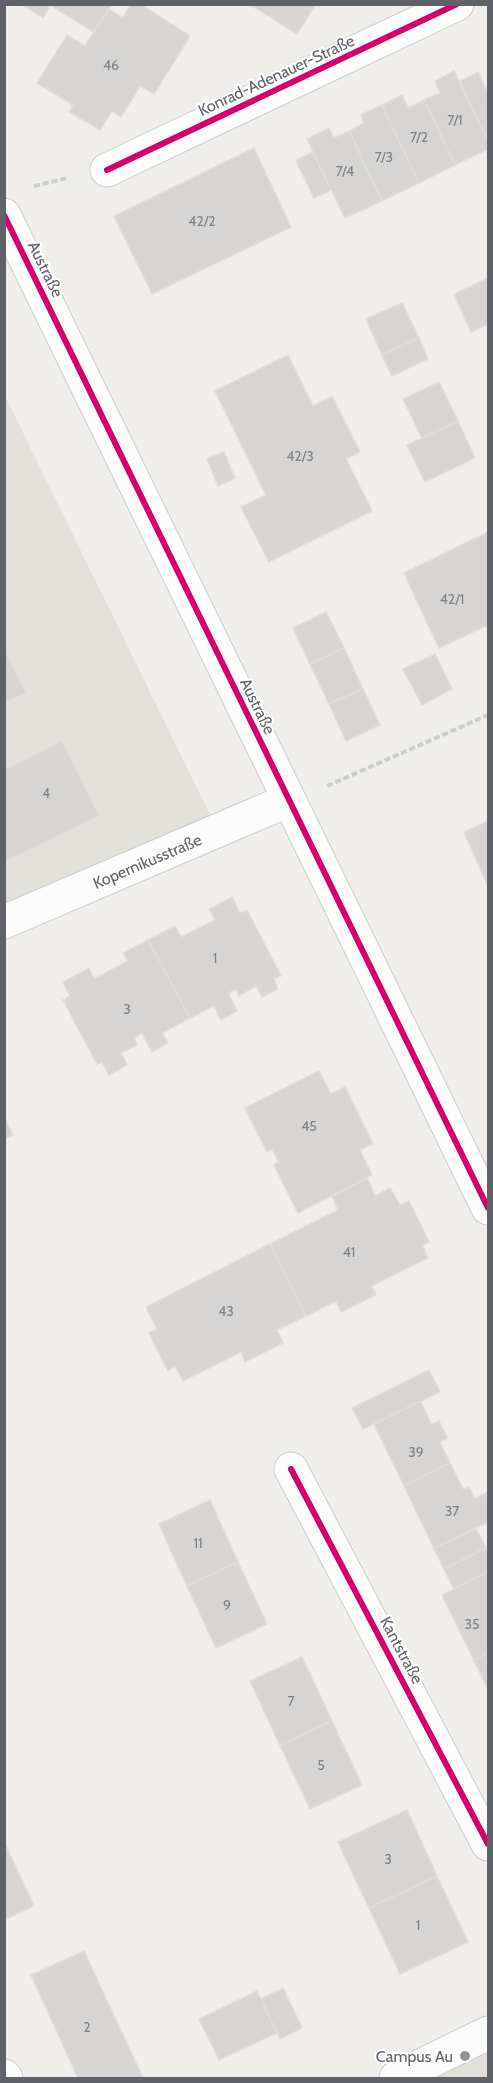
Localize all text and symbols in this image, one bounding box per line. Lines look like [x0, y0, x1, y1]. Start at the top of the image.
street label: Konrad-Adenauer-Straße [195, 31, 357, 120]
house number: 46 [103, 56, 119, 74]
house number: 7/1 [447, 111, 463, 129]
house number: 7/2 [410, 128, 428, 146]
house number: 7/3 [375, 148, 393, 166]
house number: 7/4 [336, 162, 354, 180]
house number: 42/2 [188, 212, 216, 230]
street label: Austraße [24, 238, 67, 300]
house number: 42/3 [286, 447, 314, 465]
house number: 42/1 [440, 590, 464, 608]
street label: Austraße [236, 675, 279, 737]
house number: 4 [42, 784, 50, 802]
street label: Kopernikusstraße [90, 830, 204, 893]
house number: 1 [213, 949, 217, 967]
house number: 3 [123, 1000, 131, 1018]
house number: 45 [301, 1117, 317, 1135]
house number: 41 [343, 1243, 355, 1261]
house number: 43 [218, 1302, 234, 1320]
house number: 39 [408, 1443, 424, 1461]
house number: 37 [445, 1502, 459, 1520]
house number: 11 [193, 1534, 203, 1552]
house number: 9 [223, 1596, 231, 1614]
street label: Kantstraße [376, 1614, 427, 1687]
house number: 35 [464, 1615, 480, 1633]
house number: 7 [287, 1692, 295, 1710]
house number: 5 [317, 1756, 325, 1774]
house number: 3 [384, 1850, 392, 1868]
house number: 1 [416, 1916, 420, 1934]
house number: 2 [83, 2018, 91, 2036]
place label: Campus Au [376, 2047, 453, 2066]
marker: Campus Au [458, 2049, 472, 2063]

